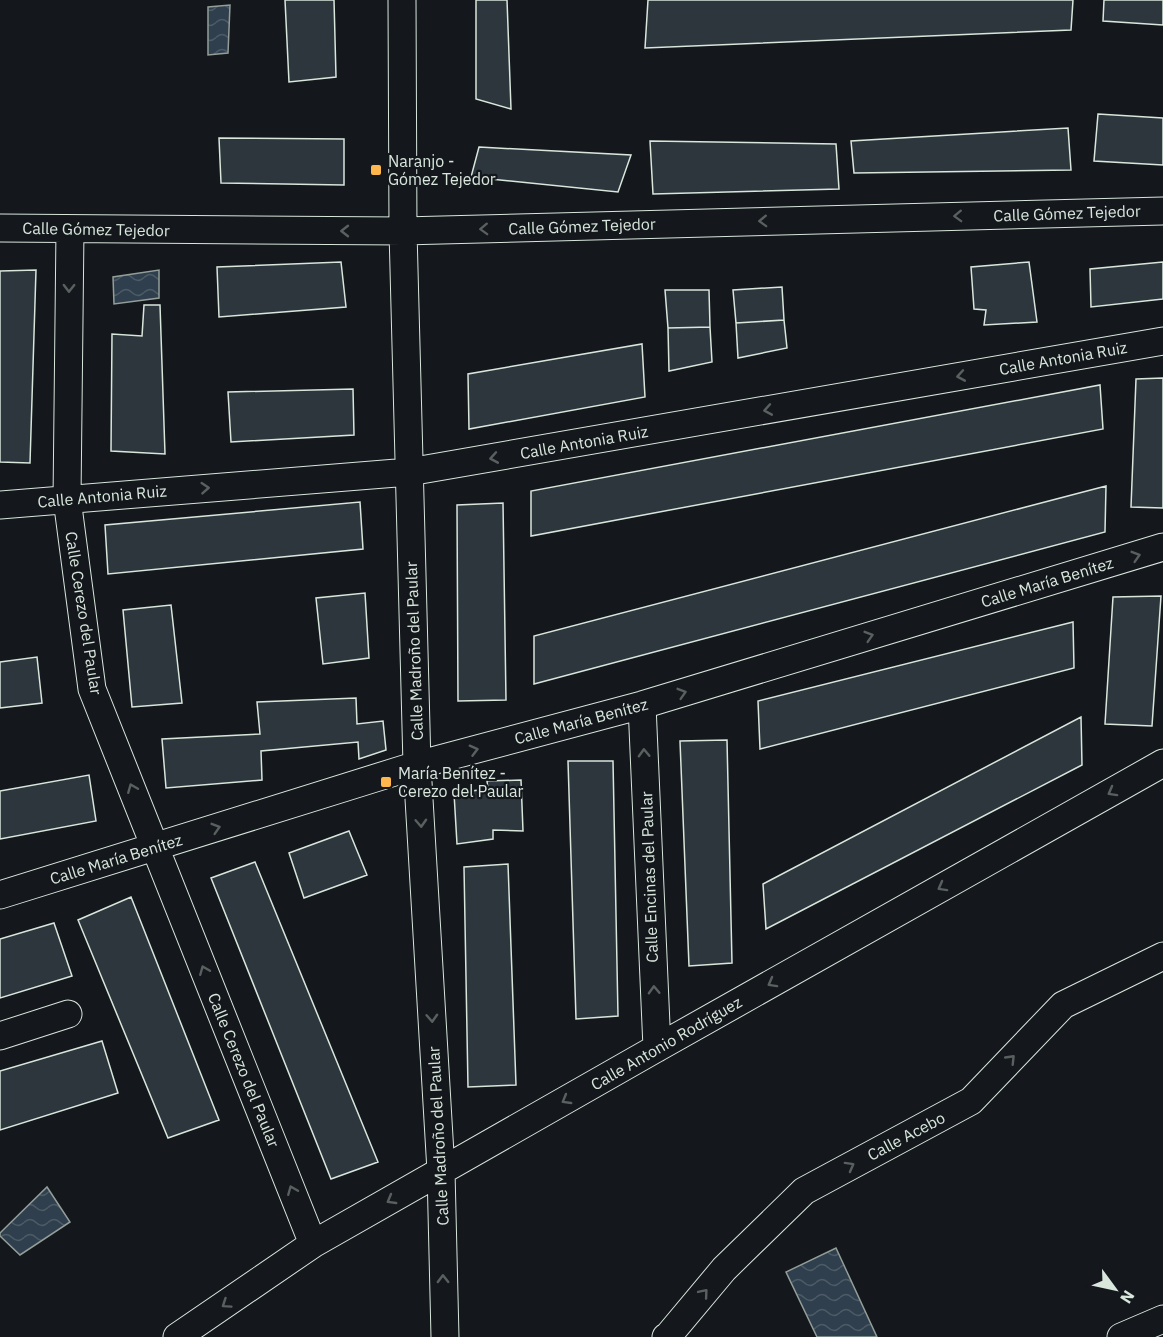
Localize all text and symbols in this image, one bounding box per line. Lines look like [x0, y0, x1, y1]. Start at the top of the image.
place label: Naranjo - Gómez Tejedor [388, 151, 496, 189]
marker: Naranjo - Gómez Tejedor [369, 163, 383, 177]
street label: Calle Gómez Tejedor [993, 200, 1141, 226]
one-way arrow [953, 210, 962, 222]
street label: Calle Gómez Tejedor [508, 213, 656, 239]
one-way arrow [758, 215, 767, 228]
street label: Calle Gómez Tejedor [22, 218, 170, 240]
one-way arrow [479, 222, 488, 235]
one-way arrow [340, 225, 349, 237]
one-way arrow [63, 283, 75, 292]
street label: Calle Antonia Ruiz [997, 337, 1129, 379]
one-way arrow [956, 369, 966, 382]
one-way arrow [764, 403, 773, 415]
street label: Calle Antonia Ruiz [518, 421, 650, 463]
one-way arrow [489, 451, 498, 463]
street label: Calle Antonia Ruiz [37, 480, 167, 512]
one-way arrow [200, 482, 209, 495]
street label: Calle Cerezo del Paular [61, 530, 107, 696]
one-way arrow [1130, 551, 1141, 563]
street label: Calle María Benítez [978, 552, 1116, 612]
street label: Calle Madroño del Paular [401, 561, 427, 741]
one-way arrow [863, 631, 874, 643]
one-way arrow [676, 688, 687, 700]
street label: Calle María Benítez [512, 694, 650, 748]
one-way arrow [468, 745, 479, 757]
one-way arrow [638, 748, 651, 757]
place label: María Benítez - Cerezo del Paular [398, 763, 523, 801]
marker: María Benítez - Cerezo del Paular [379, 775, 393, 789]
one-way arrow [127, 784, 140, 794]
one-way arrow [1108, 784, 1118, 796]
street label: Calle Encinas del Paular [636, 791, 662, 963]
one-way arrow [414, 819, 427, 828]
one-way arrow [210, 823, 221, 835]
street label: Calle María Benítez [47, 829, 185, 889]
one-way arrow [938, 880, 948, 891]
one-way arrow [199, 965, 212, 975]
one-way arrow [768, 976, 778, 987]
one-way arrow [648, 985, 661, 994]
street label: Calle Cerezo del Paular [204, 990, 284, 1150]
street label: Calle Antonio Rodríguez [587, 992, 745, 1094]
one-way arrow [426, 1014, 439, 1023]
street label: Calle Madroño del Paular [423, 1046, 453, 1226]
one-way arrow [1003, 1056, 1014, 1067]
one-way arrow [562, 1093, 572, 1104]
street label: Calle Acebo [864, 1107, 948, 1165]
one-way arrow [844, 1162, 854, 1173]
one-way arrow [286, 1185, 299, 1196]
one-way arrow [386, 1193, 397, 1204]
north arrow [1085, 1259, 1145, 1319]
one-way arrow [437, 1274, 450, 1283]
text: N [1116, 1287, 1139, 1307]
one-way arrow [697, 1289, 708, 1300]
one-way arrow [221, 1297, 232, 1308]

